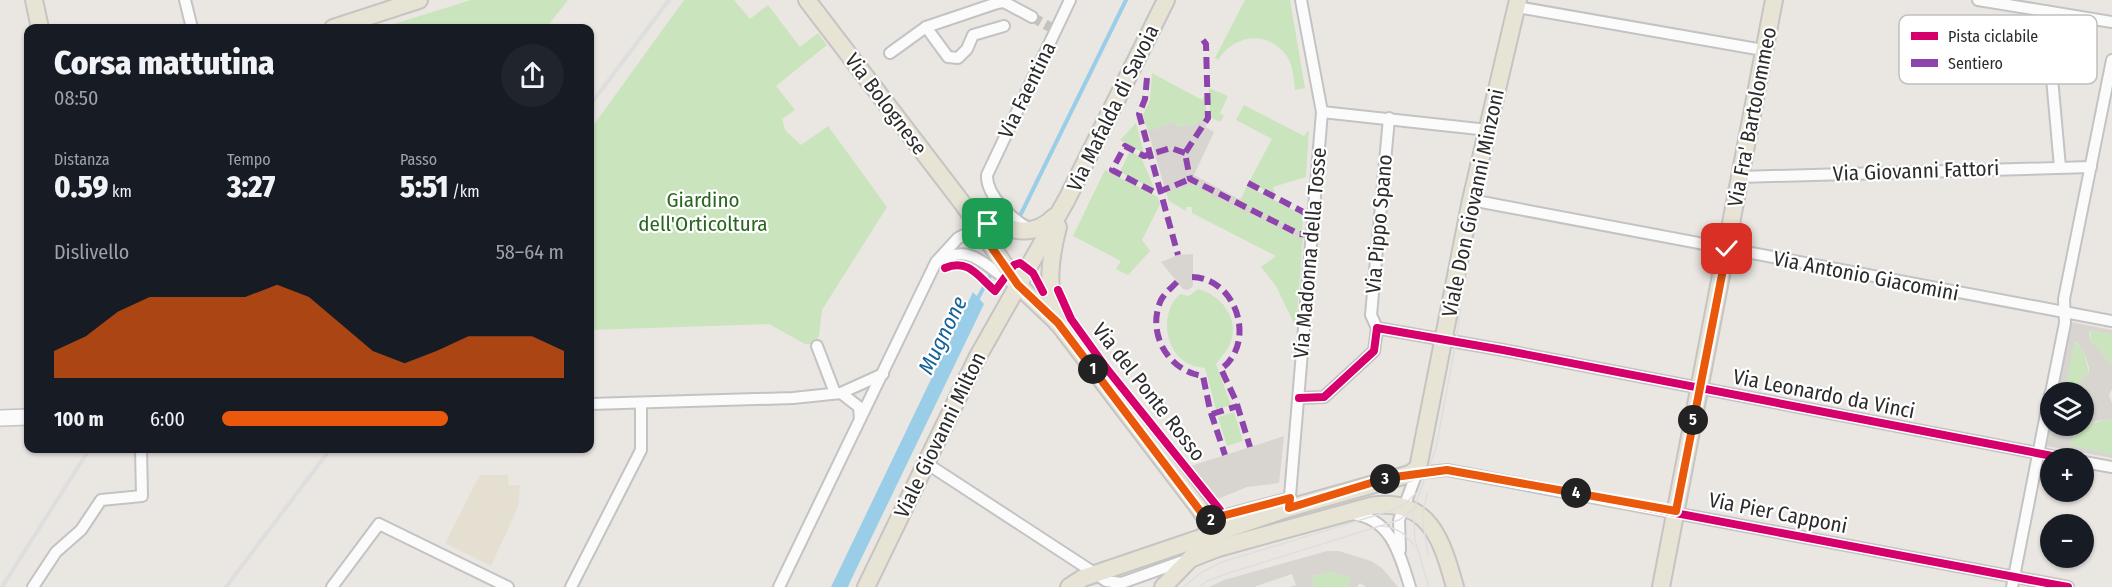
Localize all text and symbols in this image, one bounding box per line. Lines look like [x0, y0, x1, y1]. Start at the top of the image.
legend [1899, 15, 2097, 84]
street label: Via Mafalda di Savoia [1061, 20, 1165, 196]
street label: Via Fra' Bartolommeo [1722, 25, 1782, 209]
text: Pista ciclabile [1948, 27, 2038, 46]
street label: Via Faentina [992, 37, 1062, 143]
text: Corsa mattutina [54, 43, 274, 83]
button: share [501, 44, 564, 107]
street label: Via Bolognese [839, 48, 933, 160]
text: Sentiero [1948, 54, 2003, 73]
text: 08:50 [54, 86, 98, 110]
street label: Viale Don Giovanni Minzoni [1436, 86, 1510, 320]
street label: Via Madonna della Tosse [1288, 146, 1332, 360]
text: Distanza [54, 150, 110, 169]
text: Tempo [227, 150, 271, 169]
text: Passo [400, 150, 437, 169]
street label: Via Pippo Spano [1360, 153, 1398, 295]
street label: Via Giovanni Fattori [1832, 155, 2000, 187]
text: 0.59 [54, 169, 108, 205]
text: 3:27 [227, 169, 275, 205]
text: 5:51 [400, 169, 449, 205]
text: km [108, 182, 132, 201]
text: /km [449, 182, 480, 201]
park label: Giardino dell'Orticoltura [638, 187, 768, 237]
pin [962, 198, 1013, 249]
icon: arrive [971, 207, 1004, 240]
pin [1701, 223, 1752, 274]
icon: check [1710, 232, 1743, 265]
text: Dislivello [54, 240, 129, 264]
text: 58–64 m [496, 240, 564, 264]
street label: Via Antonio Giacomini [1771, 245, 1961, 307]
water label: Mugnone [912, 292, 973, 379]
street label: Via del Ponte Rosso [1087, 318, 1211, 466]
street label: Viale Giovanni Milton [889, 348, 991, 522]
pin: 1 [1078, 354, 1108, 384]
text: 1 [1090, 359, 1096, 378]
street label: Via Leonardo da Vinci [1731, 364, 1917, 424]
map controls [2040, 382, 2094, 568]
button: layers [2040, 382, 2094, 436]
pin: 5 [1678, 405, 1708, 435]
text: 100 m [54, 407, 104, 431]
text: 6:00 [150, 407, 185, 431]
text: 5 [1689, 410, 1697, 429]
button: + [2040, 448, 2094, 502]
pin: 3 [1370, 464, 1400, 494]
text: 3 [1381, 469, 1389, 488]
pin: 4 [1561, 478, 1591, 508]
text: 4 [1572, 483, 1580, 502]
street label: Via Pier Capponi [1706, 487, 1850, 539]
pin: 2 [1196, 505, 1226, 535]
text: 2 [1207, 510, 1215, 529]
button: − [2040, 514, 2094, 568]

